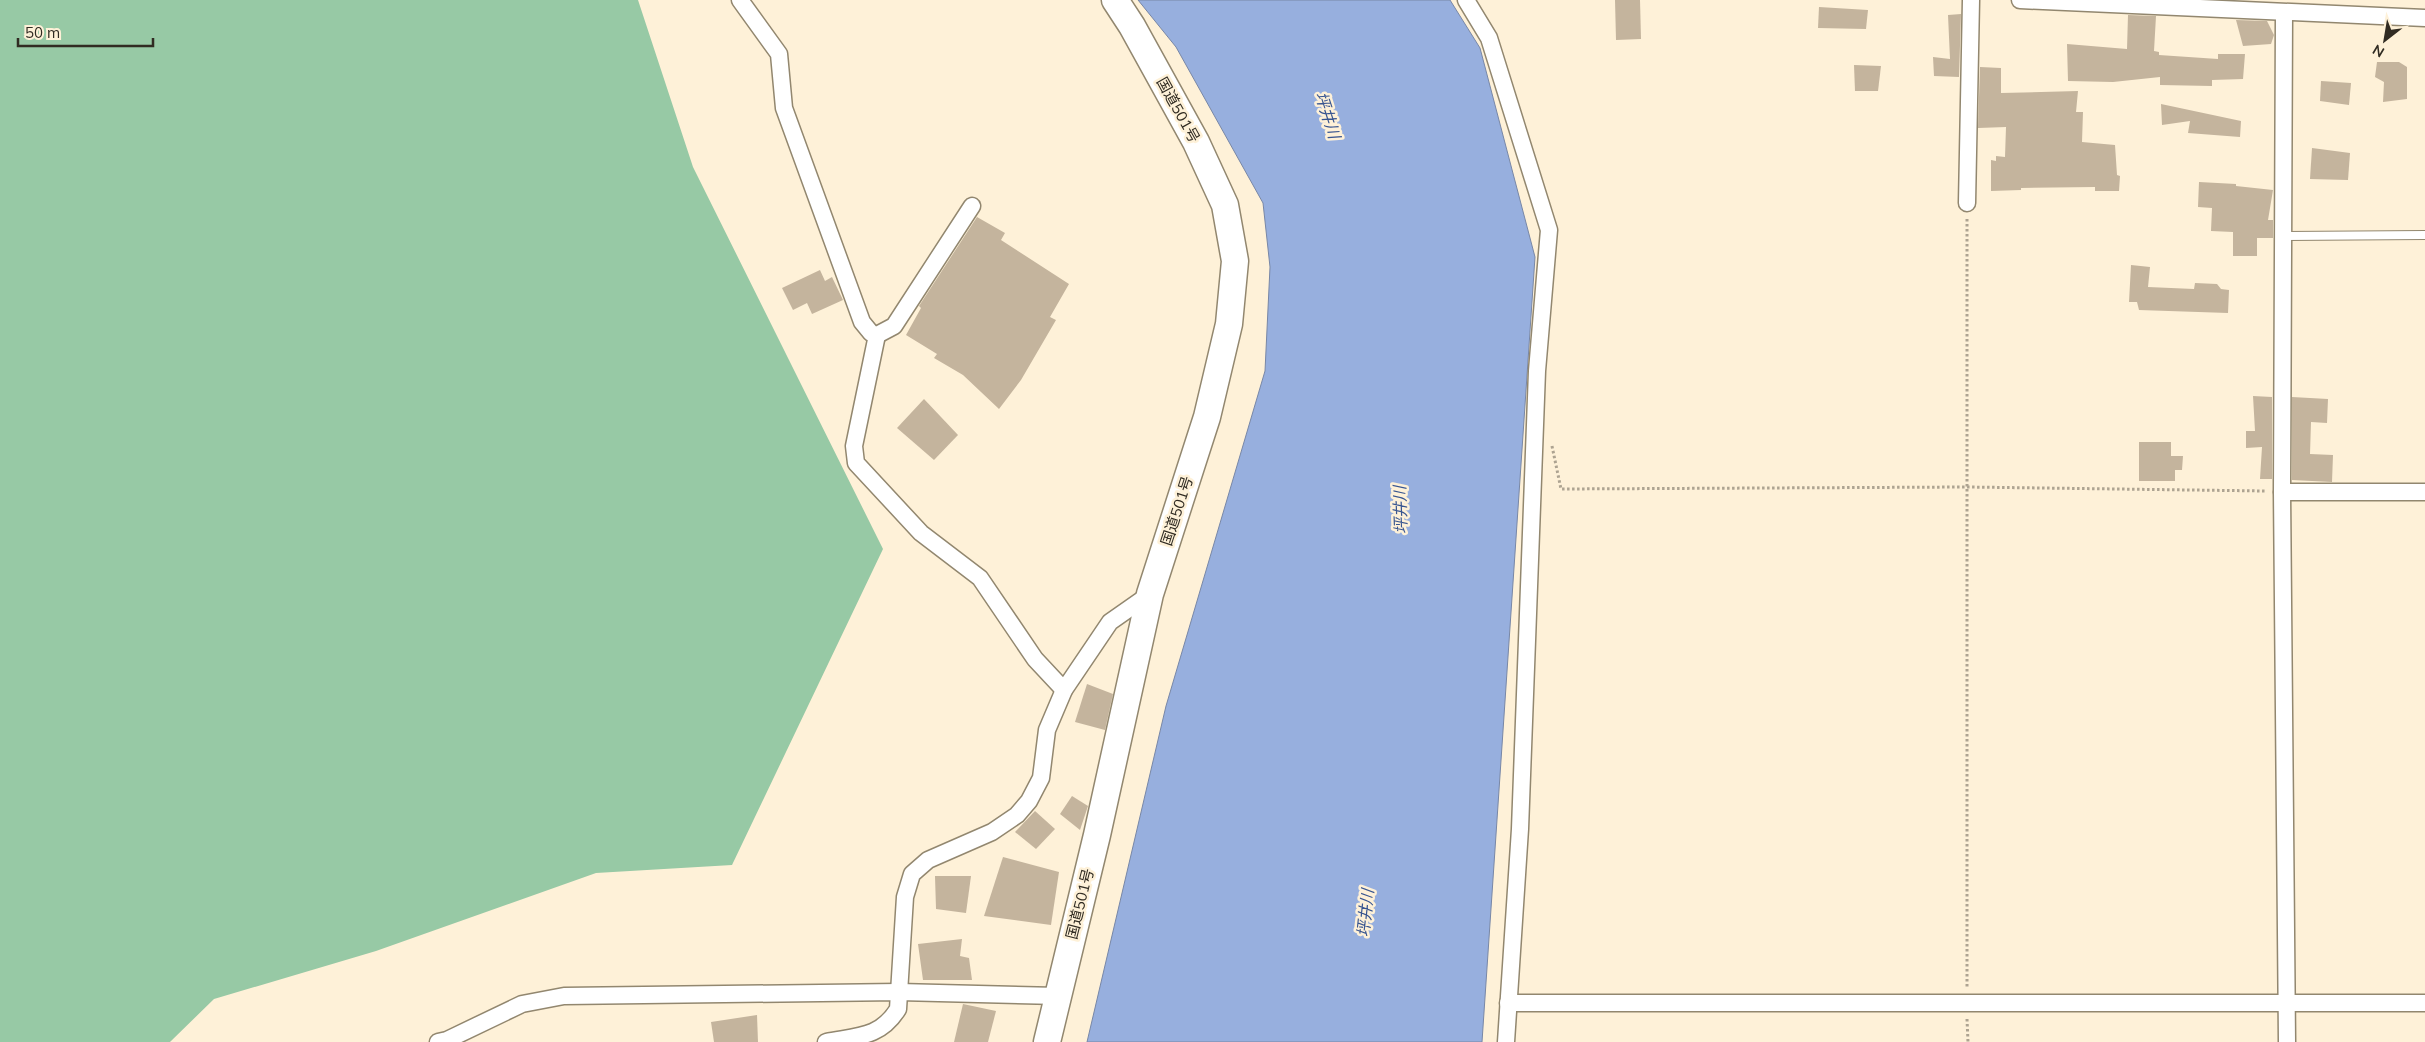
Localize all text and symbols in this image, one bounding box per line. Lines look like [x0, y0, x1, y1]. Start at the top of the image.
scale bar [18, 15, 152, 47]
north arrow [2360, 15, 2410, 65]
text: 50 m [25, 23, 60, 42]
text: N [2369, 41, 2387, 62]
street label: 国道501号 [1153, 74, 1204, 146]
water label: 坪井川 [1311, 89, 1346, 143]
street label: 国道501号 [1156, 474, 1197, 548]
water label: 坪井川 [1389, 484, 1411, 534]
street label: 国道501号 [1062, 867, 1097, 941]
water label: 坪井川 [1353, 886, 1378, 938]

